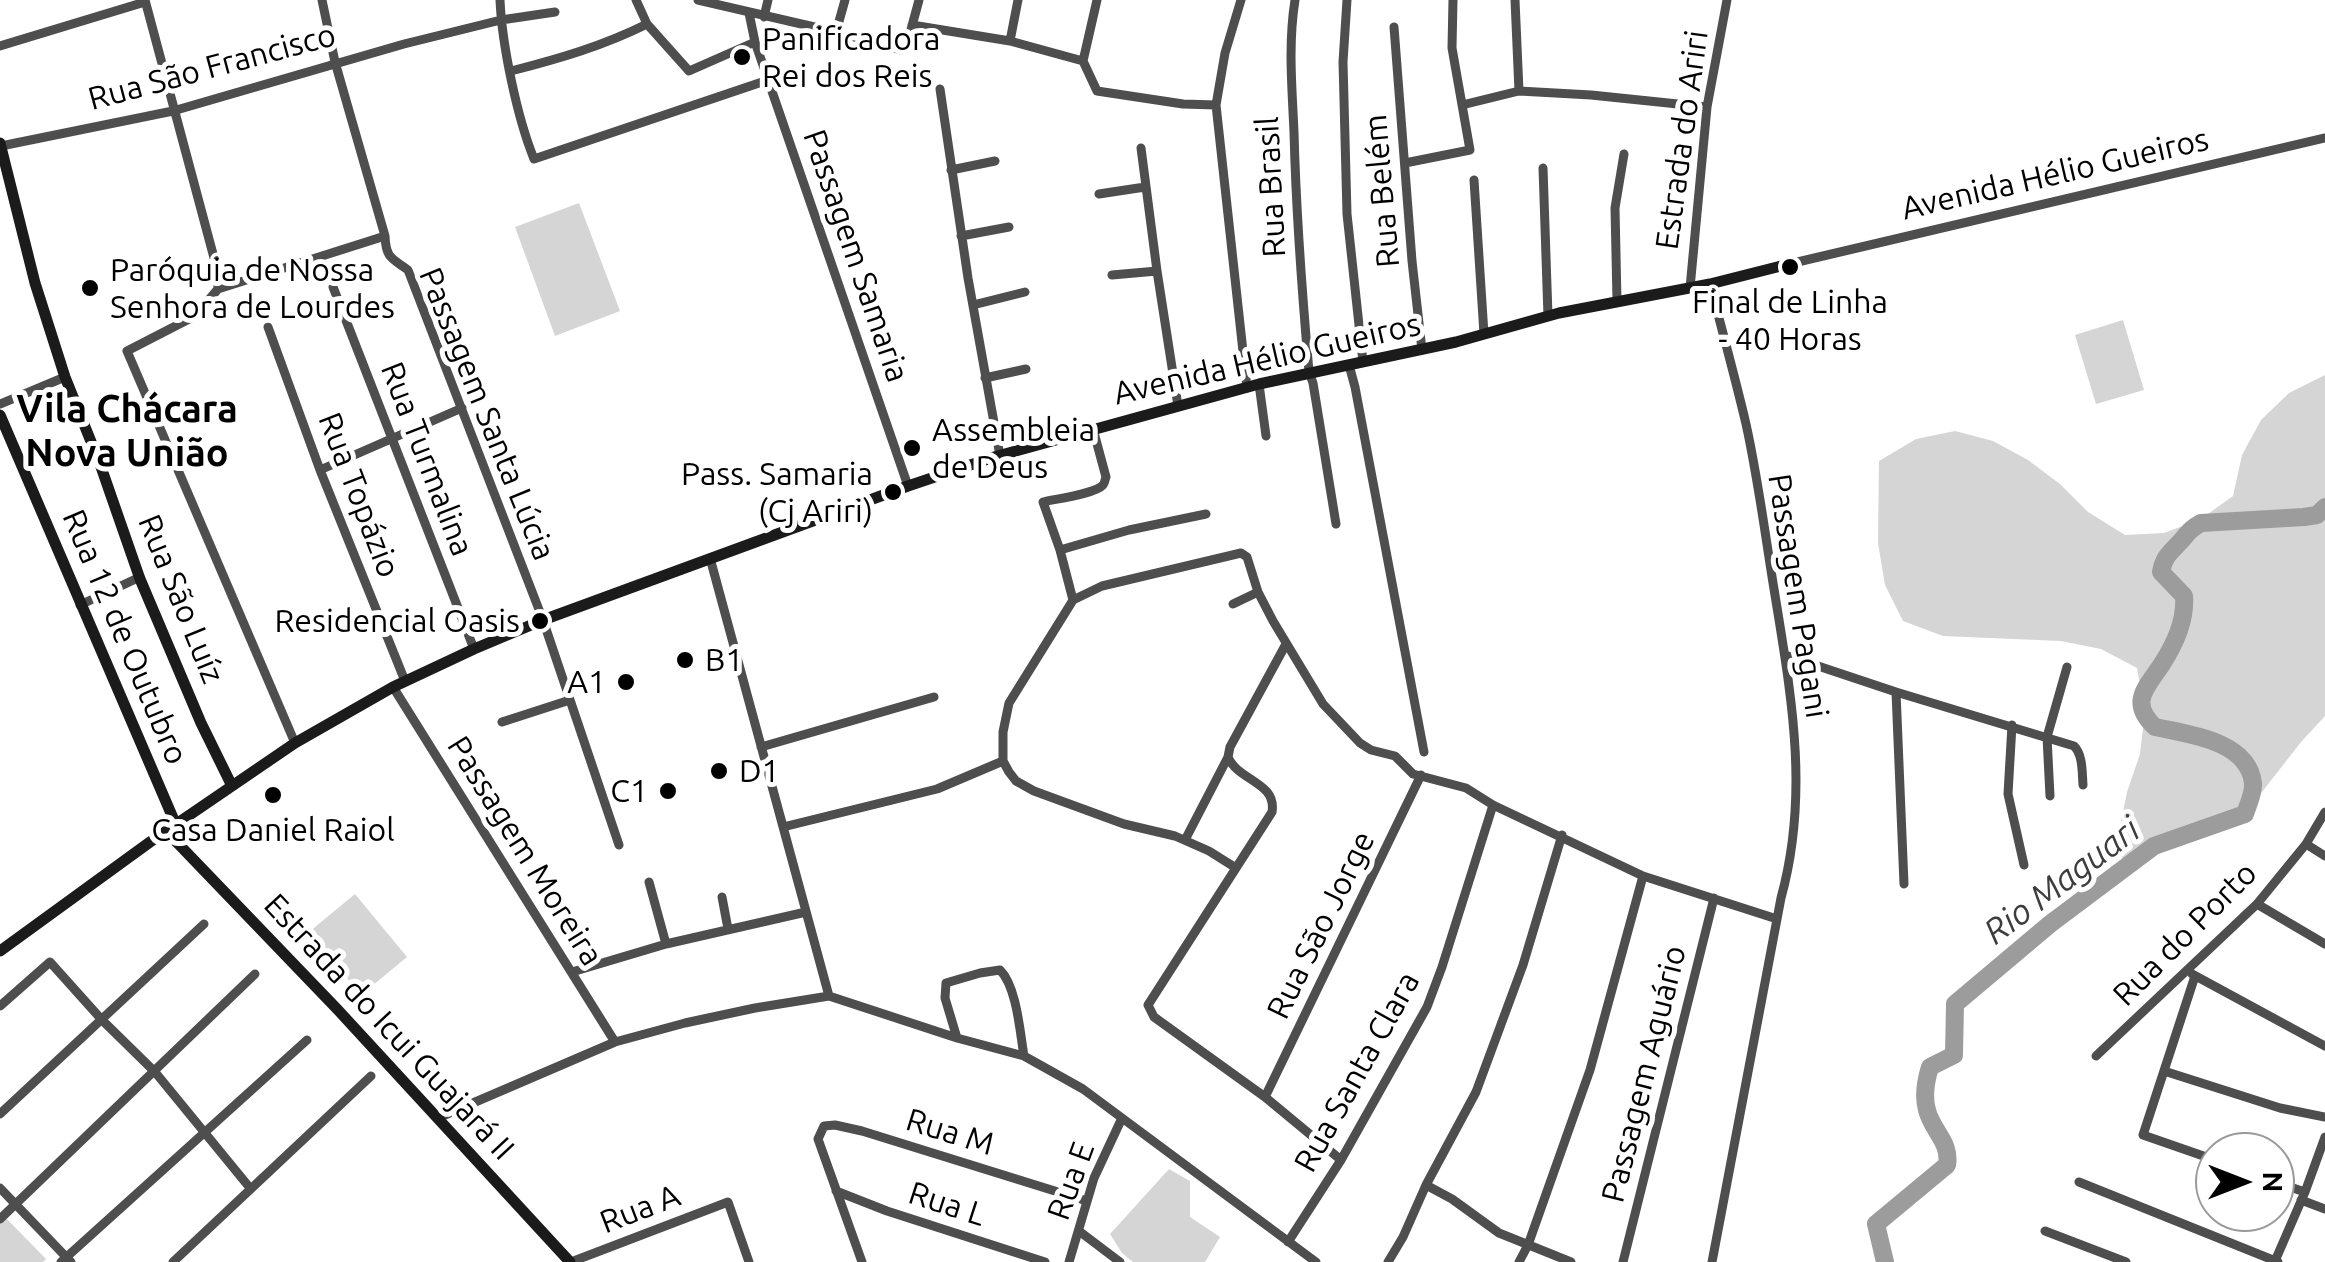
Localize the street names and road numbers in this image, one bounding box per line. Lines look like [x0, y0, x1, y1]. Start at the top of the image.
street label: Rua São Francisco [84, 16, 340, 118]
street label: Estrada do Ariri [1648, 28, 1716, 252]
street label: Rua Belém [1356, 113, 1408, 269]
street label: Rua Brasil [1248, 116, 1294, 258]
street label: Avenida Hélio Gueiros [1898, 120, 2212, 228]
street label: Passagem Samaria [795, 125, 917, 387]
street label: Passagem Santa Lúcia [411, 262, 563, 566]
street label: Avenida Hélio Gueiros [1110, 305, 1424, 413]
street label: Rua Turmalina [372, 357, 482, 561]
street label: Rua Topázio [310, 407, 408, 583]
street label: Passagem Pagani [1760, 471, 1836, 721]
street label: Rua 12 de Outubro [54, 504, 196, 770]
street label: Rua São Luíz [130, 509, 232, 689]
street label: Passagem Moreira [439, 729, 611, 973]
street label: Rua São Jorge [1259, 825, 1383, 1025]
street label: Rua do Porto [2105, 854, 2265, 1014]
street label: Estrada do Icui Guajará II [256, 886, 522, 1168]
street label: Passagem Aguário [1594, 942, 1694, 1206]
street label: Rua Santa Clara [1286, 965, 1428, 1179]
street label: Rua M [901, 1101, 999, 1163]
street label: Rua E [1039, 1137, 1103, 1225]
street label: Rua L [904, 1174, 990, 1234]
street label: Rua A [594, 1176, 686, 1242]

